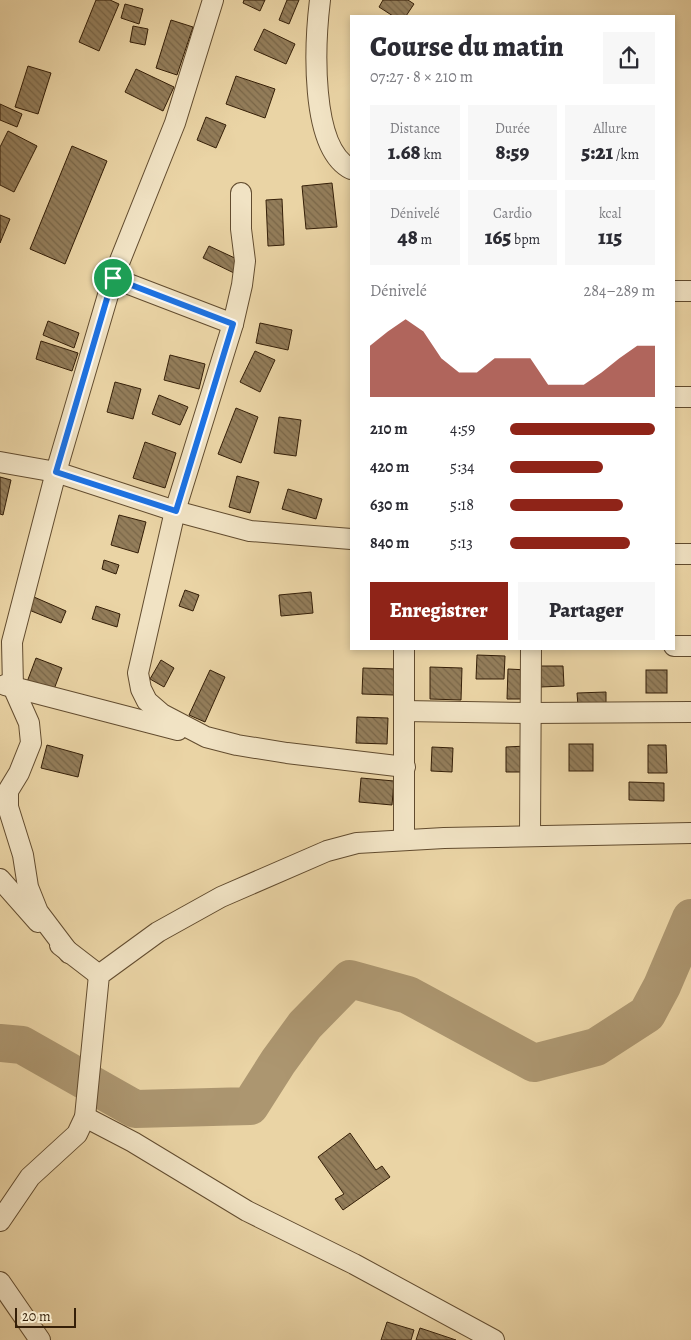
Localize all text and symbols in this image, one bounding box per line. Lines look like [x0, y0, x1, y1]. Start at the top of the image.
text: Course du matin [370, 28, 564, 66]
button: share [603, 32, 655, 84]
text: 07:27 · 8 × 210 m [370, 66, 473, 88]
text: Distance [390, 119, 440, 138]
text: Durée [495, 119, 530, 138]
text: Allure [593, 119, 627, 138]
text: 1.68 [388, 138, 421, 166]
text: 8:59 [496, 138, 529, 166]
text: 5:21 [581, 138, 613, 166]
text: km [421, 145, 442, 164]
text: /km [613, 145, 639, 164]
text: Dénivelé [390, 204, 440, 223]
text: Cardio [493, 204, 532, 223]
text: kcal [599, 204, 621, 223]
text: 48 [398, 223, 418, 251]
text: 165 [485, 223, 511, 251]
text: 115 [598, 223, 622, 251]
text: m [418, 230, 432, 249]
text: bpm [511, 230, 540, 249]
pin [92, 257, 134, 299]
icon: arrive [99, 264, 127, 292]
text: Dénivelé [370, 280, 427, 302]
text: 284–289 m [584, 280, 655, 302]
text: 210 m [370, 418, 408, 440]
text: 4:59 [450, 418, 475, 440]
text: 420 m [370, 456, 410, 478]
text: 5:34 [450, 456, 475, 478]
text: 630 m [370, 494, 409, 516]
text: 5:18 [450, 494, 474, 516]
text: 840 m [370, 532, 409, 554]
text: 5:13 [450, 532, 473, 554]
button: Enregistrer [370, 582, 508, 640]
button: Partager [518, 582, 655, 640]
scale bar [15, 1305, 76, 1328]
text: 20 m [22, 1307, 51, 1326]

